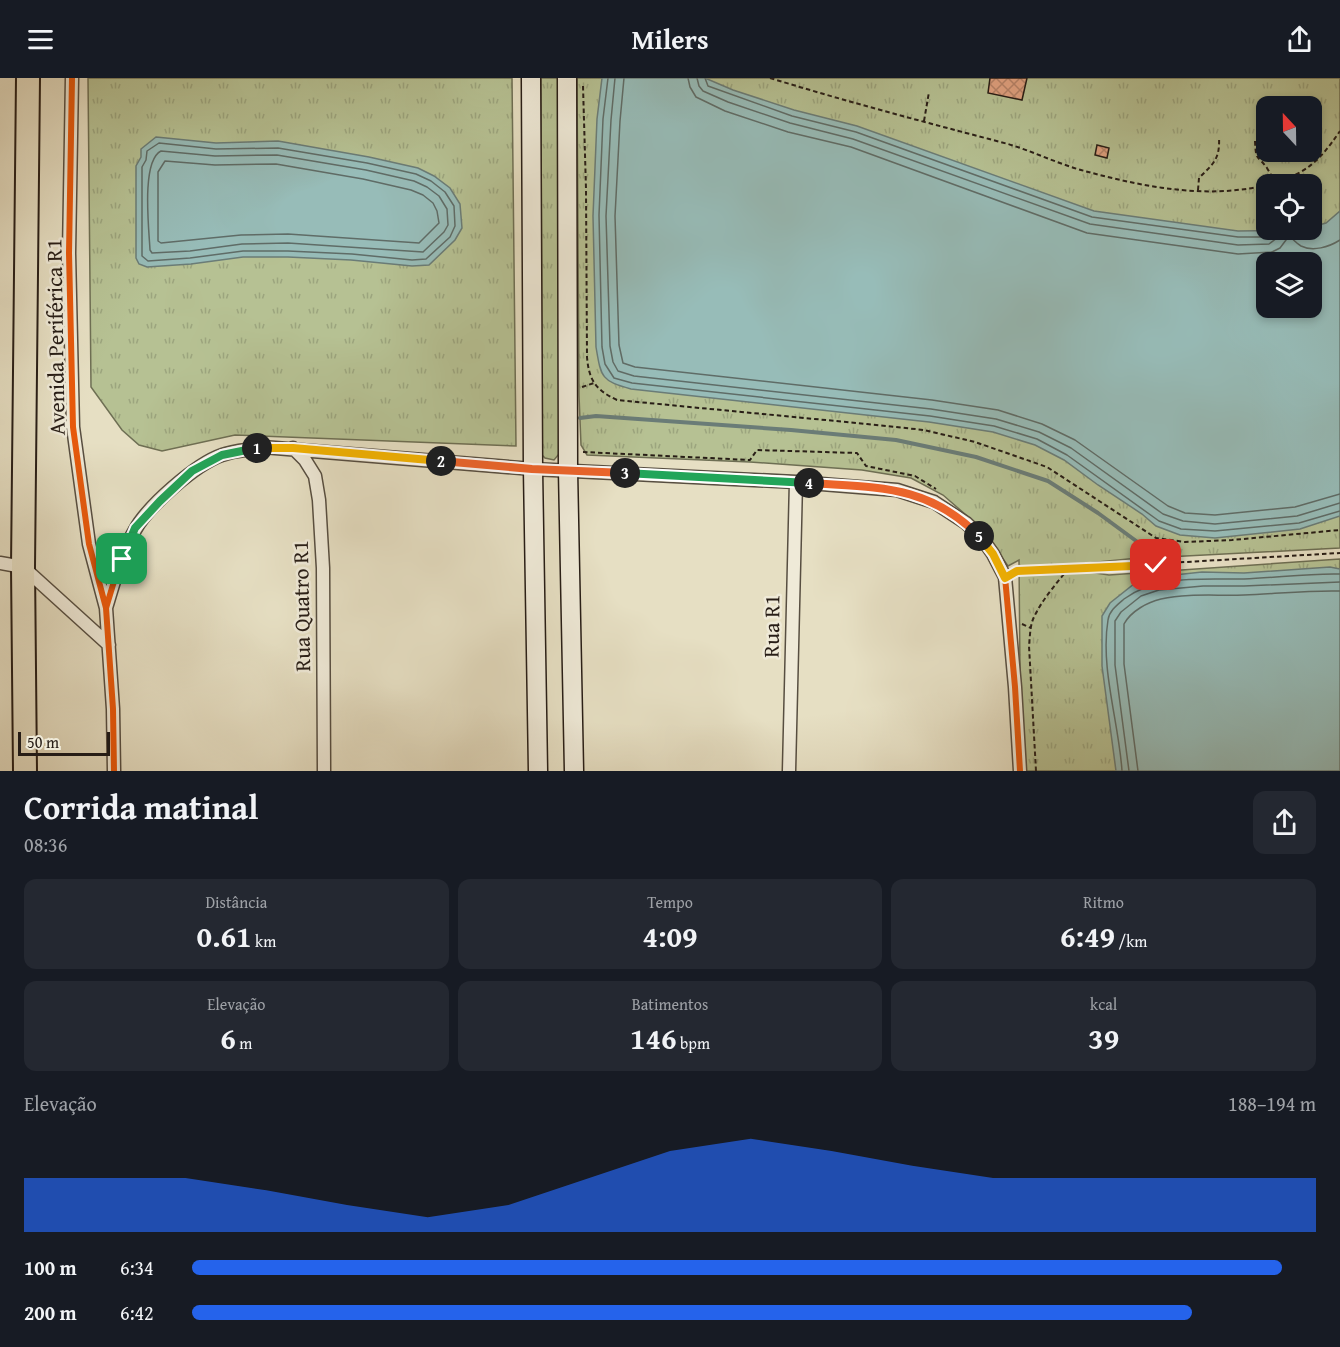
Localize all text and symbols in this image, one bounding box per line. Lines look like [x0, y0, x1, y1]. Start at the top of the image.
text: Milers [631, 19, 709, 59]
icon: menu [24, 23, 57, 56]
icon: share [1283, 23, 1316, 56]
north arrow [1256, 96, 1322, 162]
map controls [1256, 96, 1322, 318]
button: locate [1256, 174, 1322, 240]
street label: Avenida Periférica R1 [37, 238, 73, 436]
button: layers [1256, 252, 1322, 318]
pin: 1 [242, 433, 272, 463]
text: 1 [253, 436, 261, 460]
pin: 2 [426, 446, 456, 476]
text: 2 [437, 449, 445, 473]
pin: 3 [610, 458, 640, 488]
text: 3 [621, 461, 629, 485]
pin: 4 [794, 468, 824, 498]
text: 4 [805, 471, 813, 495]
pin: 5 [964, 521, 994, 551]
text: 5 [975, 524, 983, 548]
pin [96, 533, 147, 584]
pin [1130, 539, 1181, 590]
street label: Rua Quatro R1 [284, 540, 318, 672]
icon: arrive [105, 542, 138, 575]
icon: check [1139, 548, 1172, 581]
street label: Rua R1 [754, 594, 788, 658]
scale bar [18, 729, 110, 756]
text: 50 m [27, 730, 59, 754]
text: Corrida matinal [24, 783, 258, 831]
button: share [1253, 791, 1316, 854]
text: 08:36 [24, 830, 67, 859]
text: Distância [205, 890, 267, 914]
text: Tempo [647, 890, 693, 914]
text: Ritmo [1083, 890, 1124, 914]
text: 0.61 [196, 914, 252, 958]
text: 4:09 [642, 914, 698, 958]
text: 6:49 [1060, 914, 1115, 958]
text: km [252, 929, 276, 953]
text: /km [1115, 929, 1147, 953]
text: Elevação [207, 992, 265, 1016]
text: Batimentos [632, 992, 708, 1016]
text: kcal [1090, 992, 1117, 1016]
text: 6 [220, 1016, 236, 1060]
text: 146 [630, 1016, 677, 1060]
text: 39 [1088, 1016, 1119, 1060]
text: m [236, 1031, 252, 1055]
text: bpm [677, 1031, 710, 1055]
text: Elevação [24, 1089, 97, 1118]
text: 188–194 m [1228, 1089, 1316, 1118]
text: 100 m [24, 1253, 77, 1282]
text: 6:34 [120, 1253, 154, 1282]
text: 200 m [24, 1298, 77, 1327]
text: 6:42 [120, 1298, 154, 1327]

